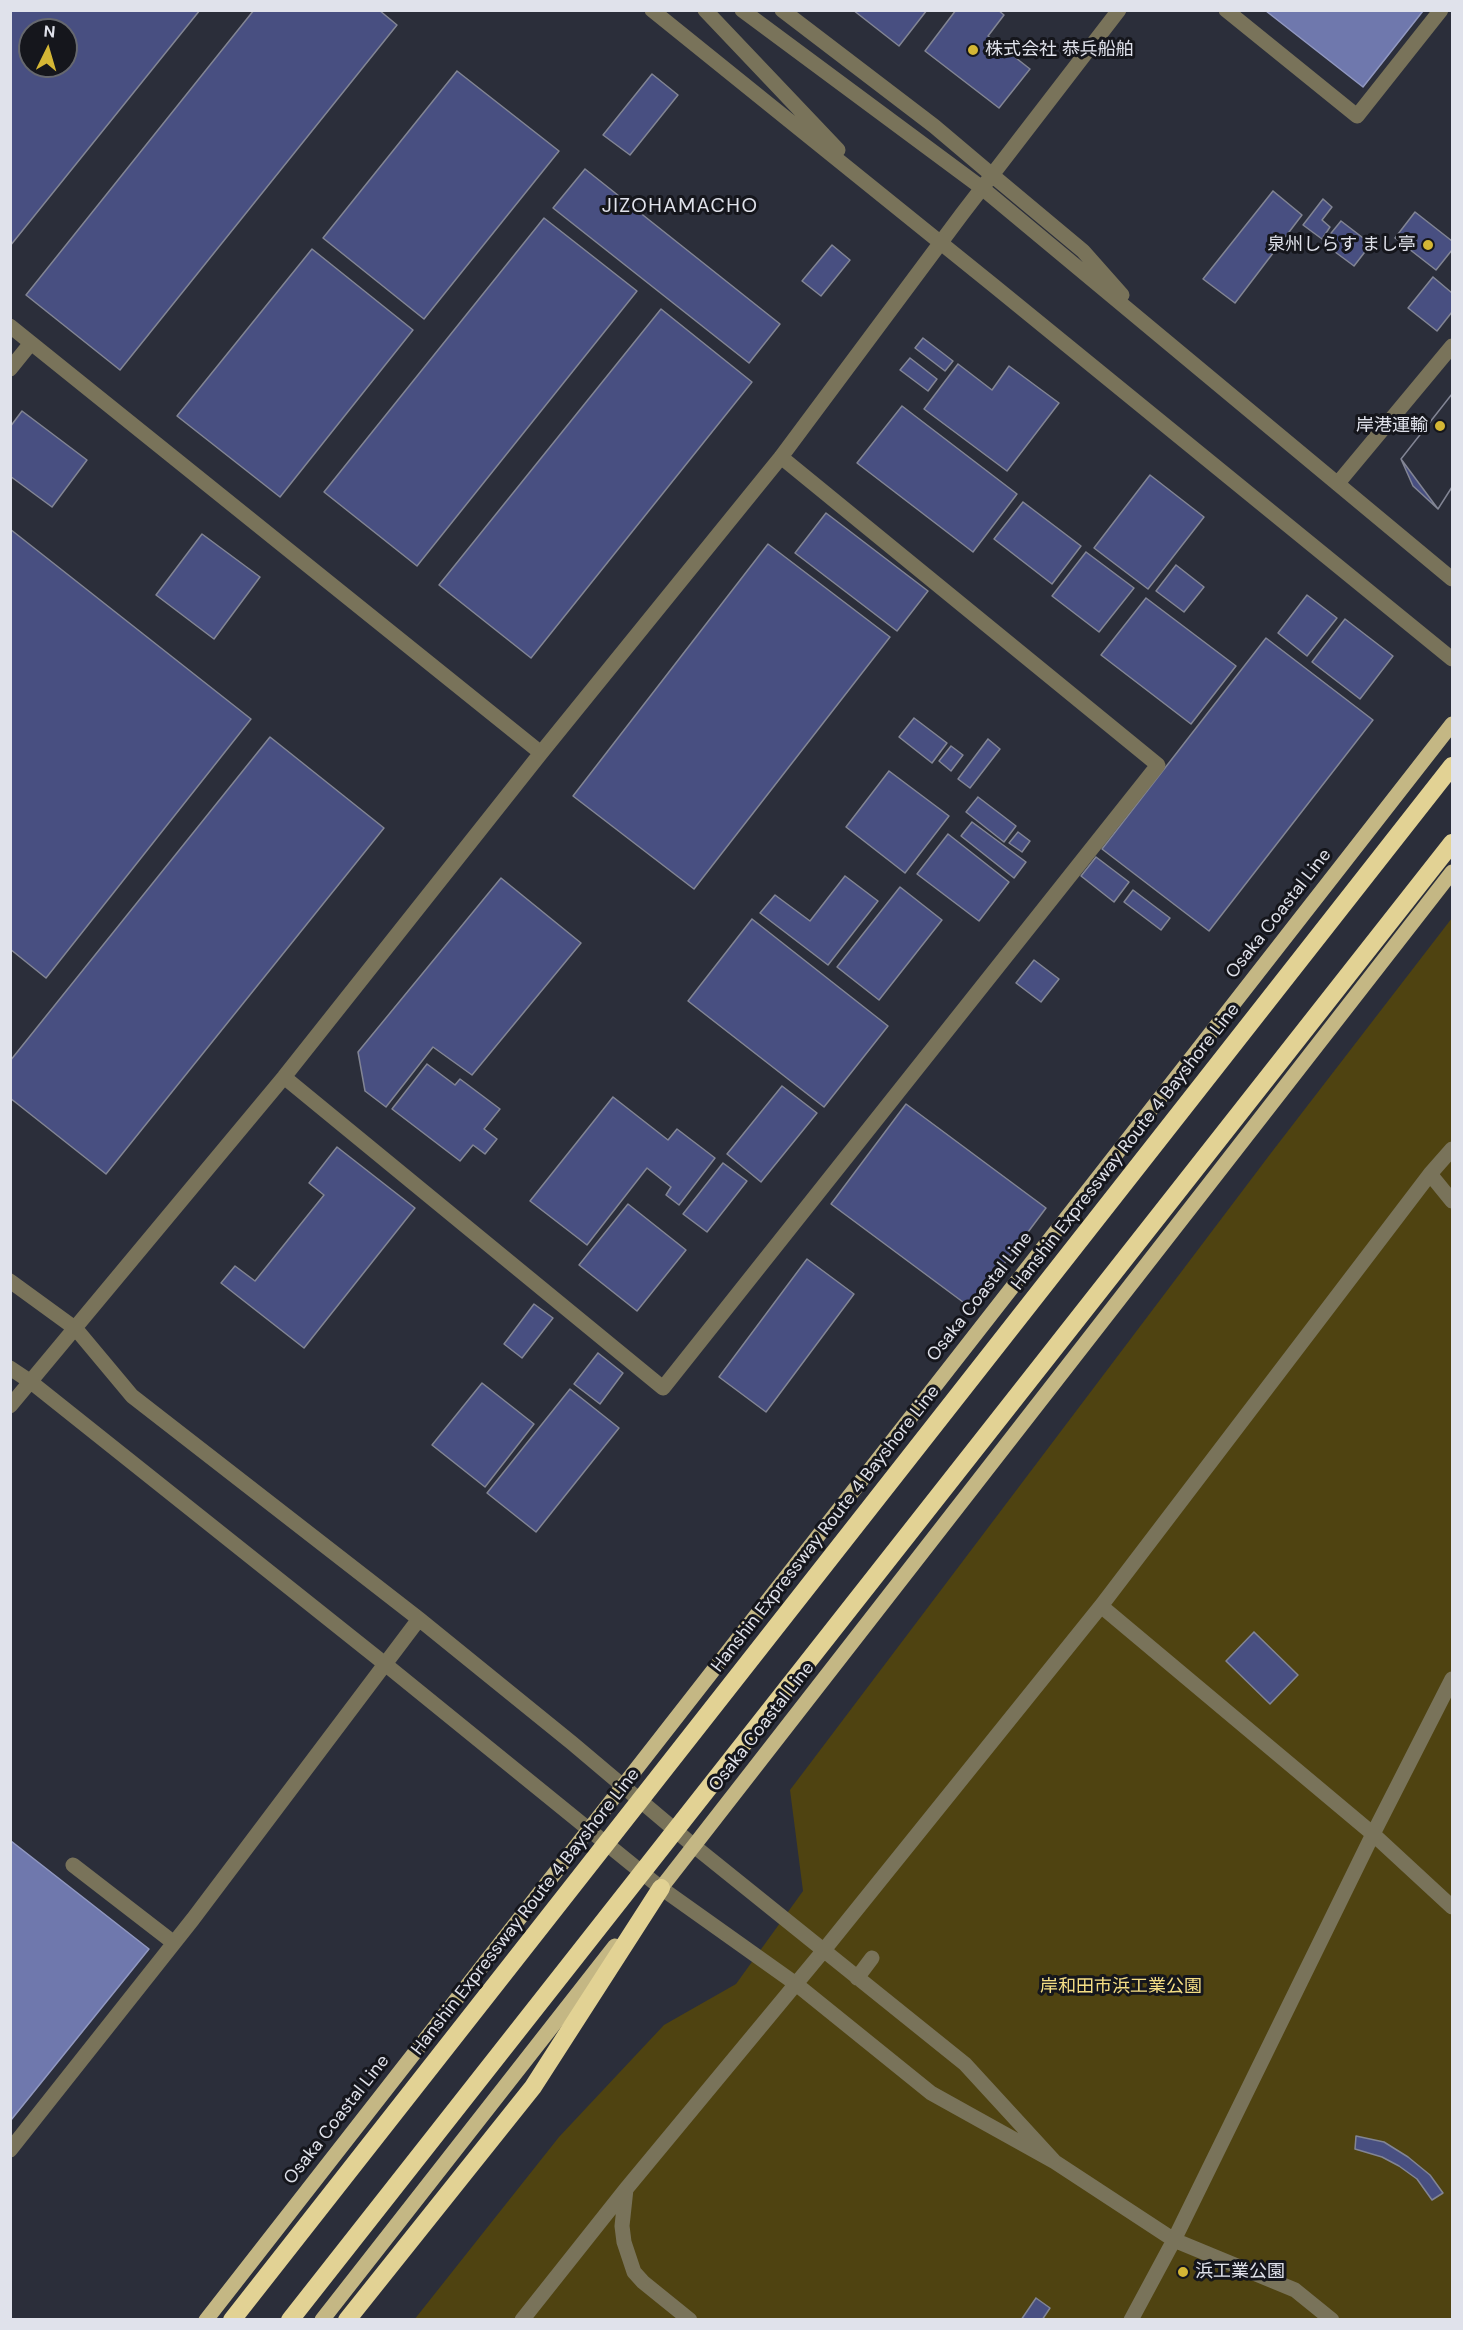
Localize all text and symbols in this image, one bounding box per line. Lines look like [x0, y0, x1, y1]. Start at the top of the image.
north arrow [18, 18, 78, 78]
text: N [43, 21, 56, 43]
place label: 株式会社 恭兵船舶 [985, 39, 1134, 61]
marker: 株式会社 恭兵船舶 [966, 43, 980, 57]
district label: JIZOHAMACHO [602, 195, 758, 219]
place label: 泉州しらす まし亭 [1267, 234, 1416, 256]
marker: 泉州しらす まし亭 [1421, 238, 1435, 252]
place label: 岸港運輸 [1356, 415, 1428, 437]
marker: 岸港運輸 [1433, 419, 1447, 433]
street label: Osaka Coastal Line [1222, 845, 1336, 983]
street label: Hanshin Expressway Route 4 Bayshore Line [1007, 999, 1245, 1295]
street label: Osaka Coastal Line [923, 1228, 1037, 1366]
street label: Hanshin Expressway Route 4 Bayshore Line [707, 1381, 945, 1677]
street label: Osaka Coastal Line [705, 1658, 819, 1796]
street label: Hanshin Expressway Route 4 Bayshore Line [407, 1764, 645, 2060]
park label: 岸和田市浜工業公園 [1040, 1976, 1202, 1998]
street label: Osaka Coastal Line [280, 2051, 394, 2189]
place label: 浜工業公園 [1195, 2261, 1285, 2283]
marker: 浜工業公園 [1176, 2265, 1190, 2279]

